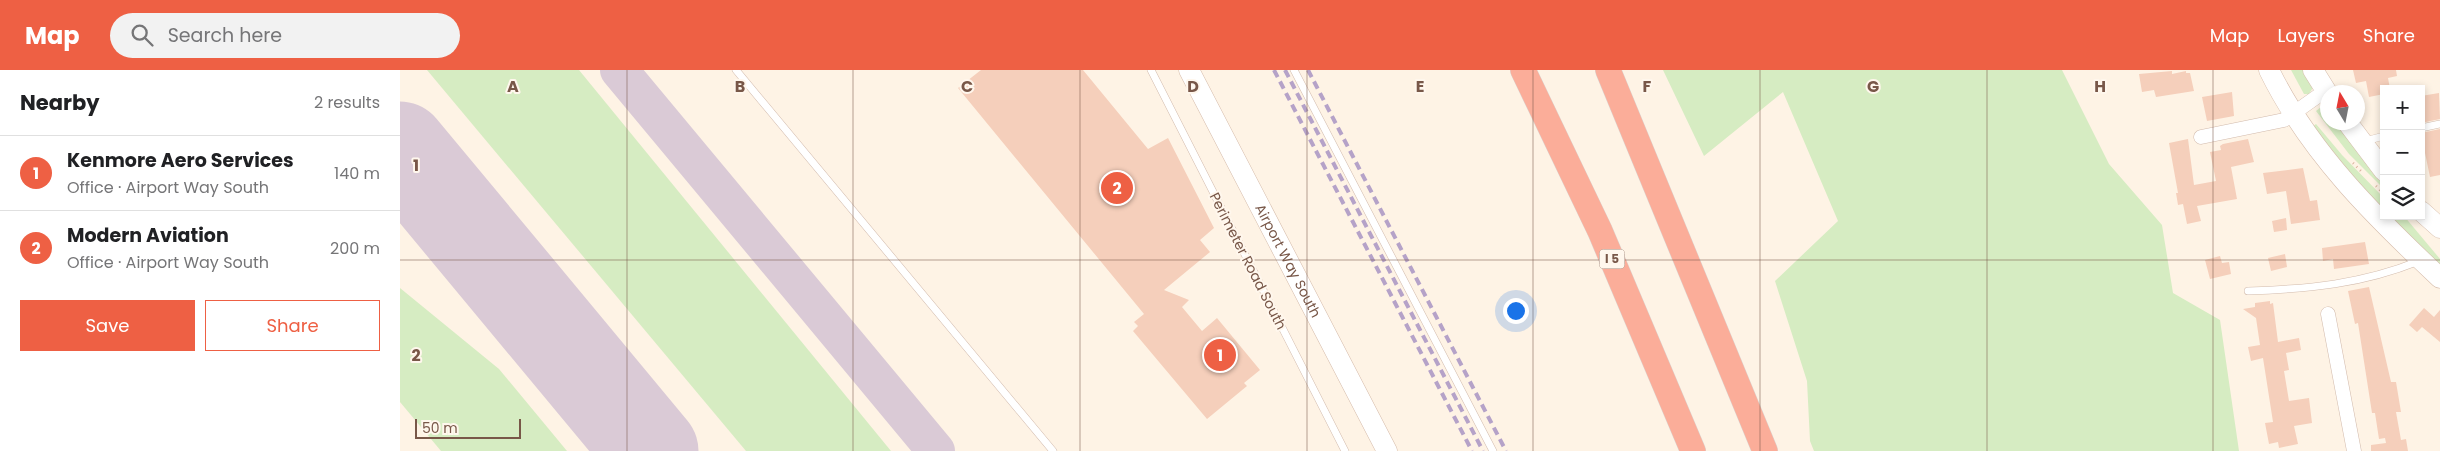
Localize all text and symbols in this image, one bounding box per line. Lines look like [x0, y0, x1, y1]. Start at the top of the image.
search box [110, 13, 460, 58]
text: Map [25, 19, 80, 52]
icon: search [128, 21, 156, 49]
text: Search here [168, 22, 282, 49]
text: Map [2210, 23, 2250, 48]
text: Layers [2278, 23, 2335, 48]
text: Share [2363, 23, 2415, 48]
text: A [507, 75, 519, 98]
text: B [735, 75, 745, 98]
text: C [961, 75, 973, 98]
text: D [1187, 75, 1199, 98]
text: E [1416, 75, 1424, 98]
text: F [1643, 75, 1652, 98]
text: G [1867, 75, 1879, 98]
text: H [2094, 75, 2106, 98]
north arrow [2320, 85, 2365, 130]
map controls [2380, 85, 2425, 220]
button: + [2380, 85, 2425, 130]
text: Nearby [20, 88, 100, 117]
text: 2 results [314, 91, 380, 114]
button: − [2380, 130, 2425, 175]
text: Kenmore Aero Services [67, 147, 294, 174]
text: 1 [413, 154, 419, 177]
text: 1 [33, 162, 39, 185]
text: 140 m [334, 162, 380, 185]
pin: 2 [1101, 169, 1133, 207]
button: layers [2380, 175, 2425, 220]
text: Office · Airport Way South [67, 176, 269, 199]
street label: Perimeter Road South [1205, 189, 1291, 333]
street label: Airport Way South [1250, 200, 1326, 321]
text: Modern Aviation [67, 222, 229, 249]
text: 2 [31, 237, 41, 260]
text: 200 m [330, 237, 380, 260]
road number: I 5 [1600, 250, 1624, 268]
text: Office · Airport Way South [67, 251, 269, 274]
your location [1503, 298, 1529, 324]
button: Save [20, 300, 195, 351]
button: Share [205, 300, 380, 351]
pin: 1 [1204, 336, 1236, 374]
text: 2 [411, 344, 421, 367]
scale bar [415, 416, 521, 439]
text: 50 m [422, 418, 458, 438]

